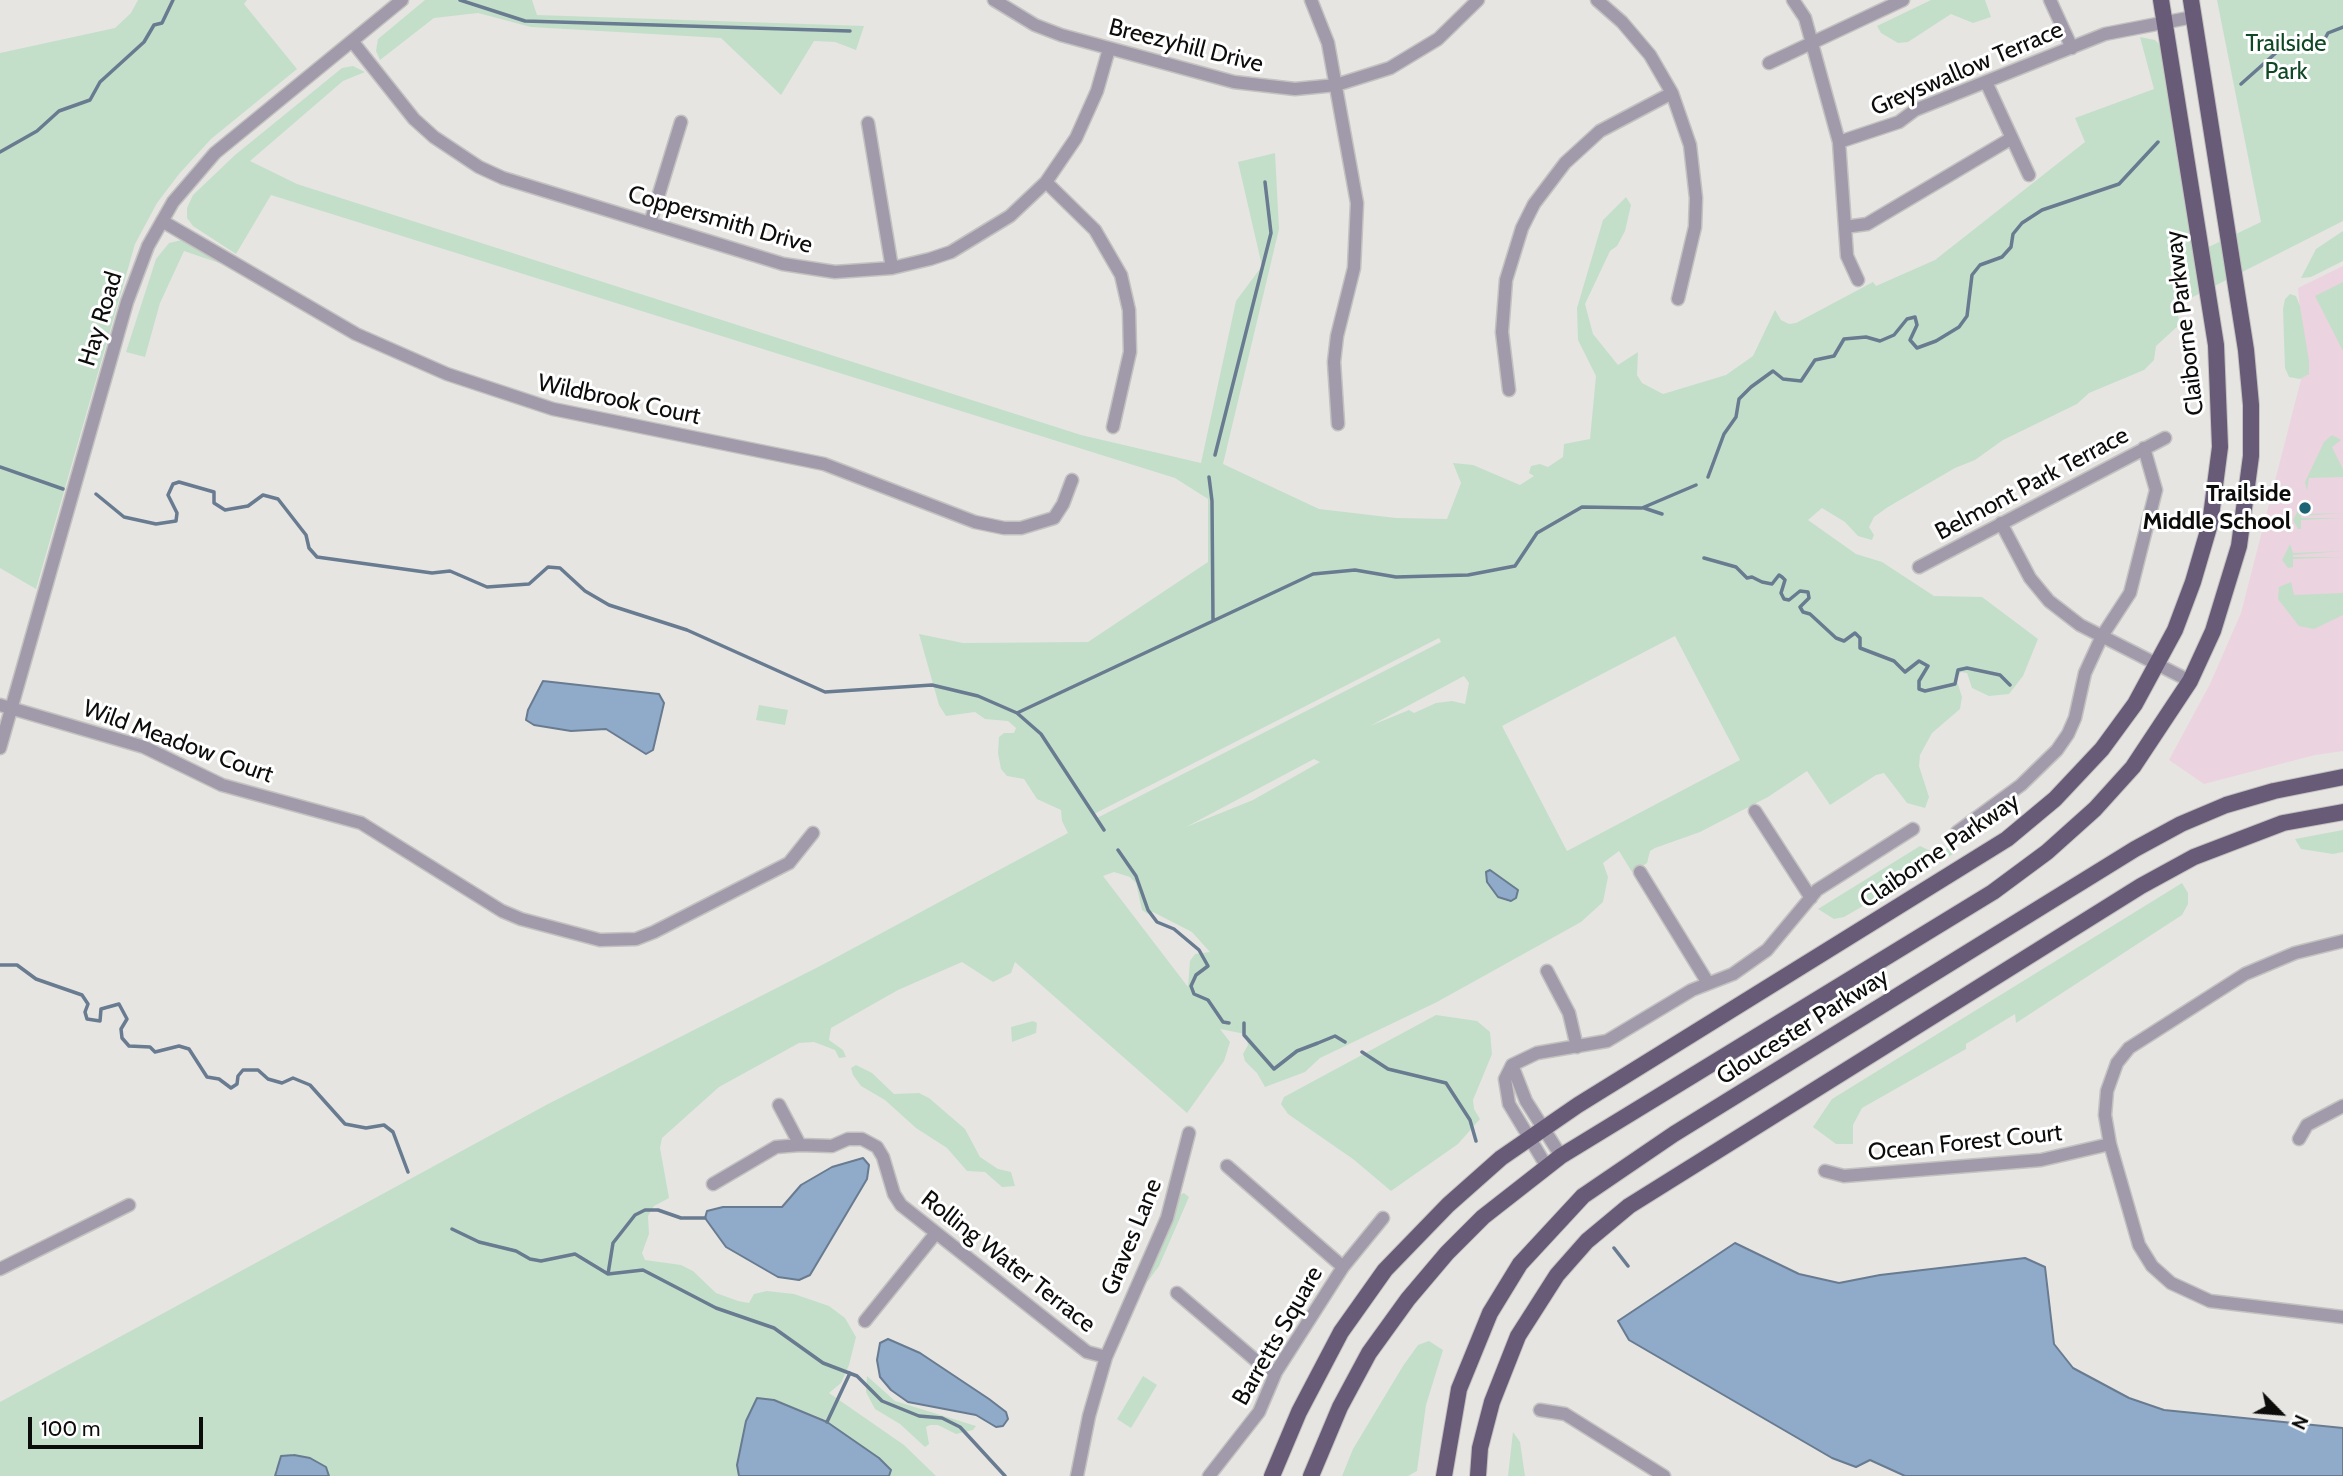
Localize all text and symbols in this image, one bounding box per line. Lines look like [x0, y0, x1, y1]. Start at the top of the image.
street label: Breezyhill Drive [1106, 13, 1266, 79]
street label: Greyswallow Terrace [1867, 15, 2067, 123]
park label: Trailside Park [2246, 30, 2326, 86]
street label: Coppersmith Drive [624, 180, 816, 260]
street label: Claiborne Parkway [2159, 229, 2211, 417]
street label: Hay Road [73, 268, 129, 370]
street label: Wildbrook Court [535, 369, 703, 431]
street label: Belmont Park Terrace [1930, 421, 2134, 547]
place label: Trailside Middle School [2142, 480, 2291, 536]
marker: Trailside Middle School [2297, 500, 2313, 516]
street label: Wild Meadow Court [79, 694, 277, 790]
street label: Claiborne Parkway [1855, 787, 2025, 915]
street label: Gloucester Parkway [1712, 963, 1894, 1091]
street label: Ocean Forest Court [1866, 1118, 2064, 1168]
street label: Graves Lane [1096, 1175, 1168, 1299]
street label: Rolling Water Terrace [915, 1185, 1101, 1339]
street label: Barretts Square [1227, 1261, 1329, 1411]
north arrow [2245, 1378, 2315, 1448]
scale bar [32, 1402, 206, 1446]
text: N [2286, 1411, 2313, 1433]
text: 100 m [41, 1416, 100, 1441]

